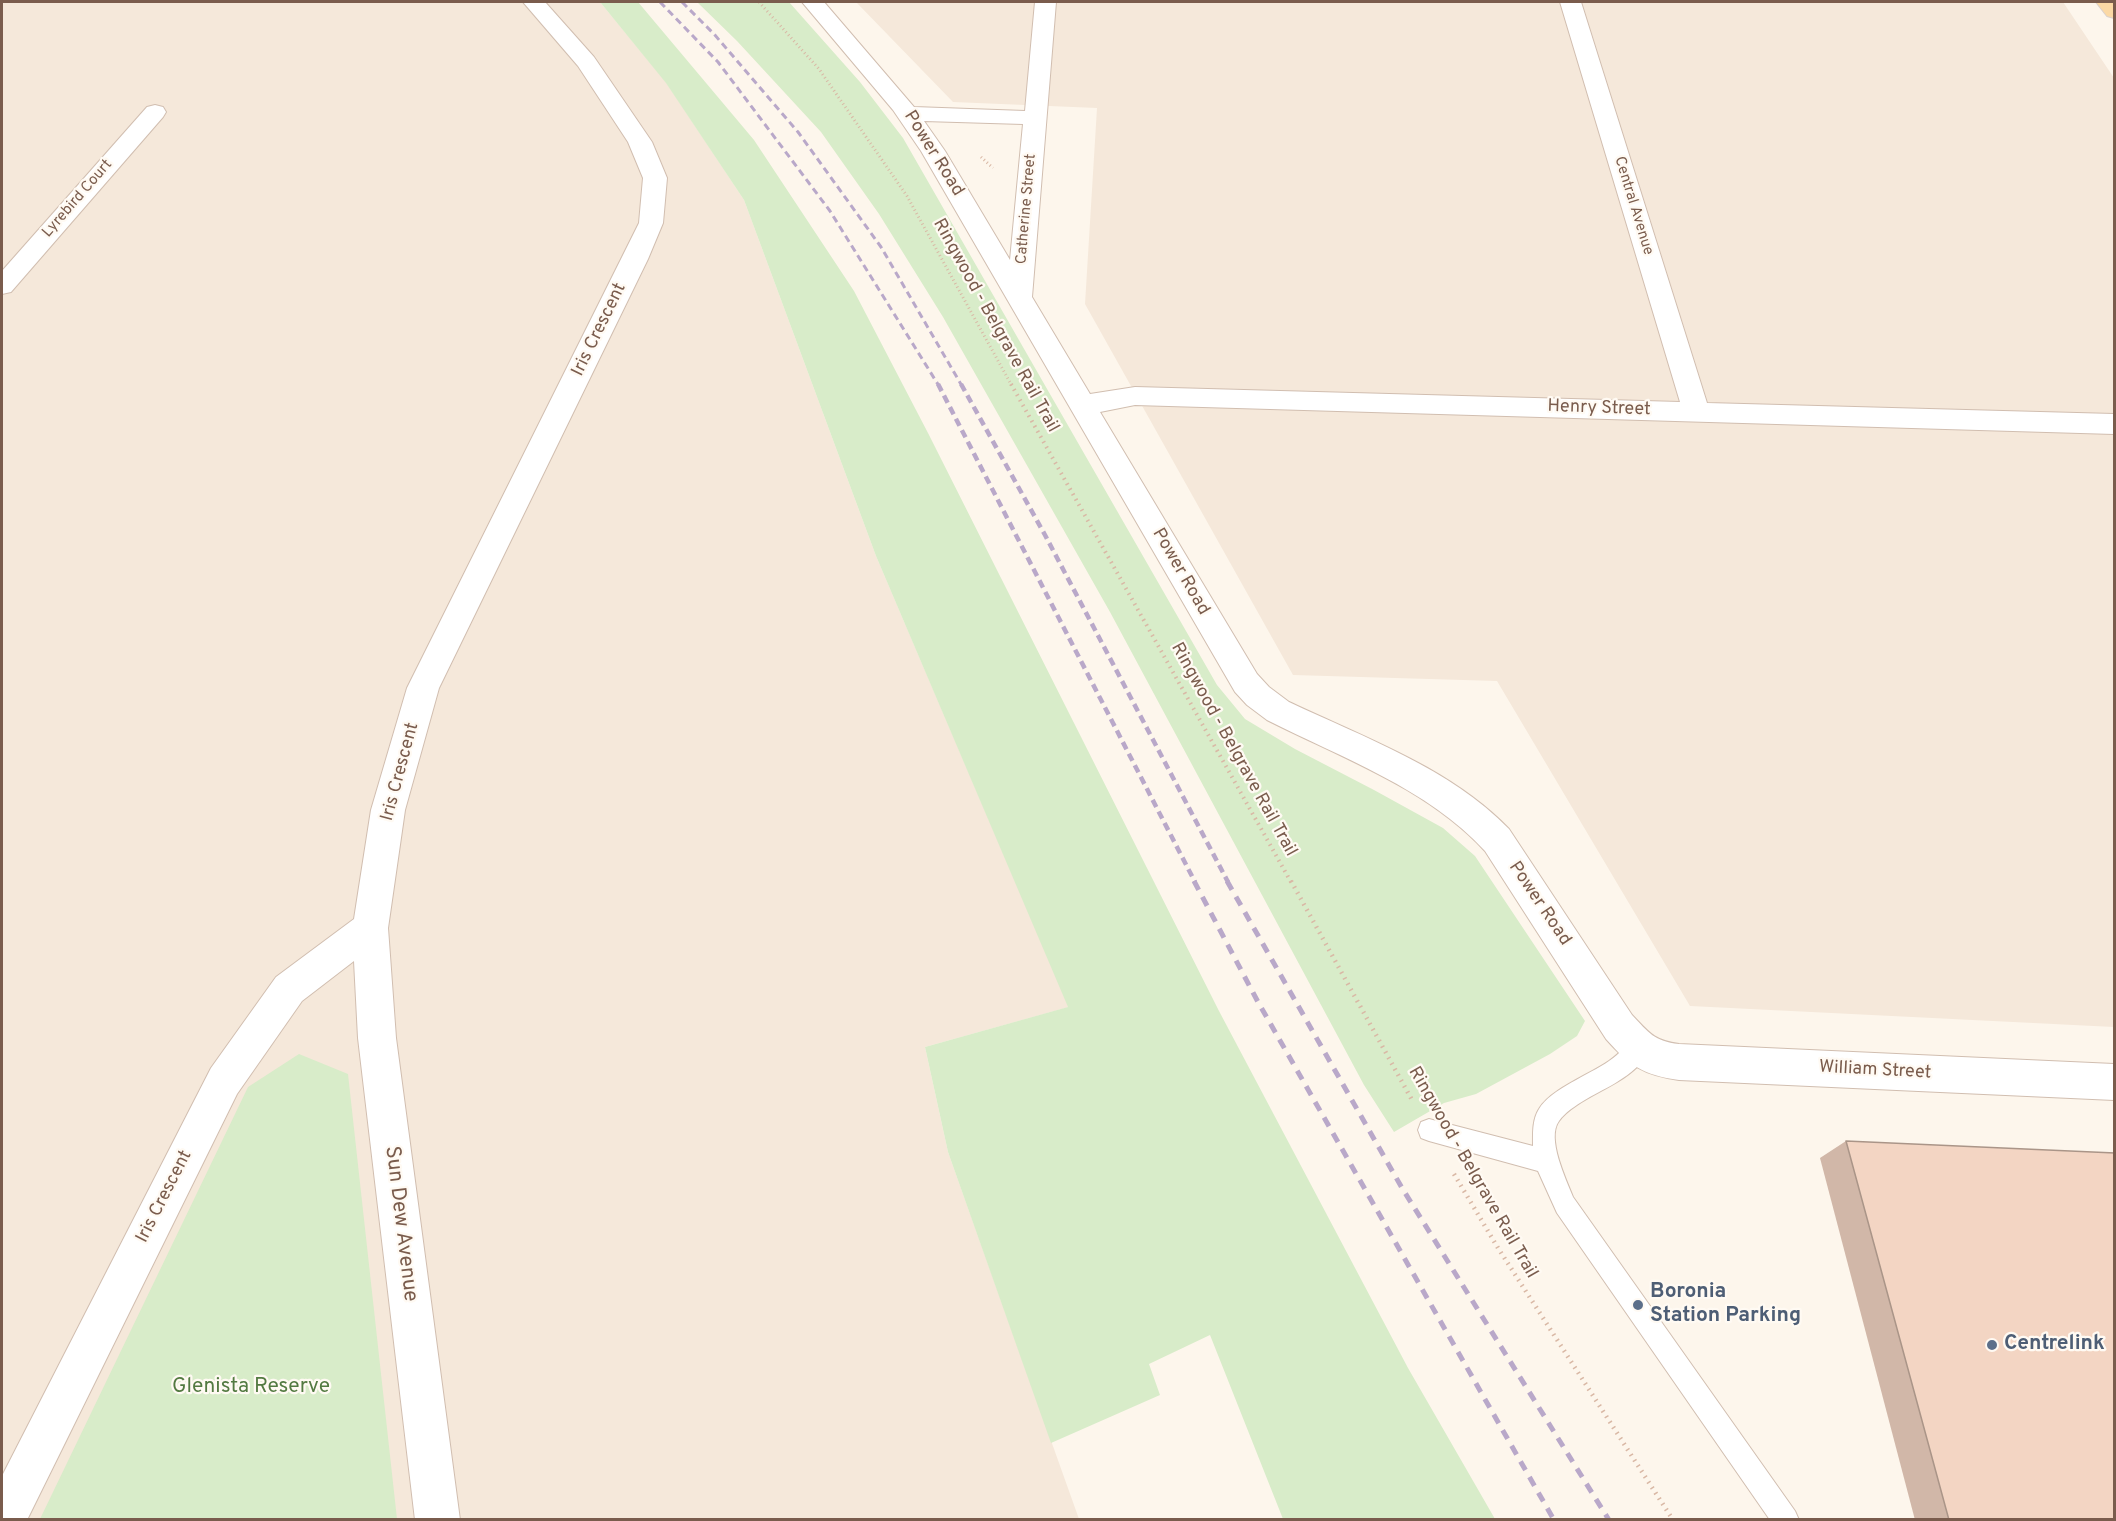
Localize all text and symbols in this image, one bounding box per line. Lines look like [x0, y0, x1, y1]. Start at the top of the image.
street label: Power Road [898, 107, 968, 201]
street label: Catherine Street [1013, 153, 1041, 265]
street label: Central Avenue [1609, 154, 1657, 258]
street label: Lyrebird Court [39, 156, 117, 242]
street label: Ringwood - Belgrave Rail Trail [927, 215, 1063, 437]
street label: Iris Crescent [568, 280, 632, 380]
street label: Henry Street [1547, 396, 1651, 422]
street label: Power Road [1146, 525, 1214, 619]
street label: Ringwood - Belgrave Rail Trail [1165, 639, 1301, 861]
street label: Iris Crescent [378, 720, 424, 824]
street label: Power Road [1503, 858, 1575, 950]
street label: William Street [1818, 1057, 1932, 1085]
street label: Ringwood - Belgrave Rail Trail [1402, 1063, 1542, 1283]
street label: Sun Dew Avenue [378, 1145, 422, 1303]
street label: Iris Crescent [132, 1147, 198, 1247]
place label: Boronia Station Parking [1650, 1280, 1801, 1330]
marker: Boronia Station Parking [1631, 1298, 1645, 1312]
place label: Centrelink [2004, 1332, 2105, 1358]
marker: Centrelink [1985, 1338, 1999, 1352]
park label: Glenista Reserve [172, 1375, 330, 1401]

